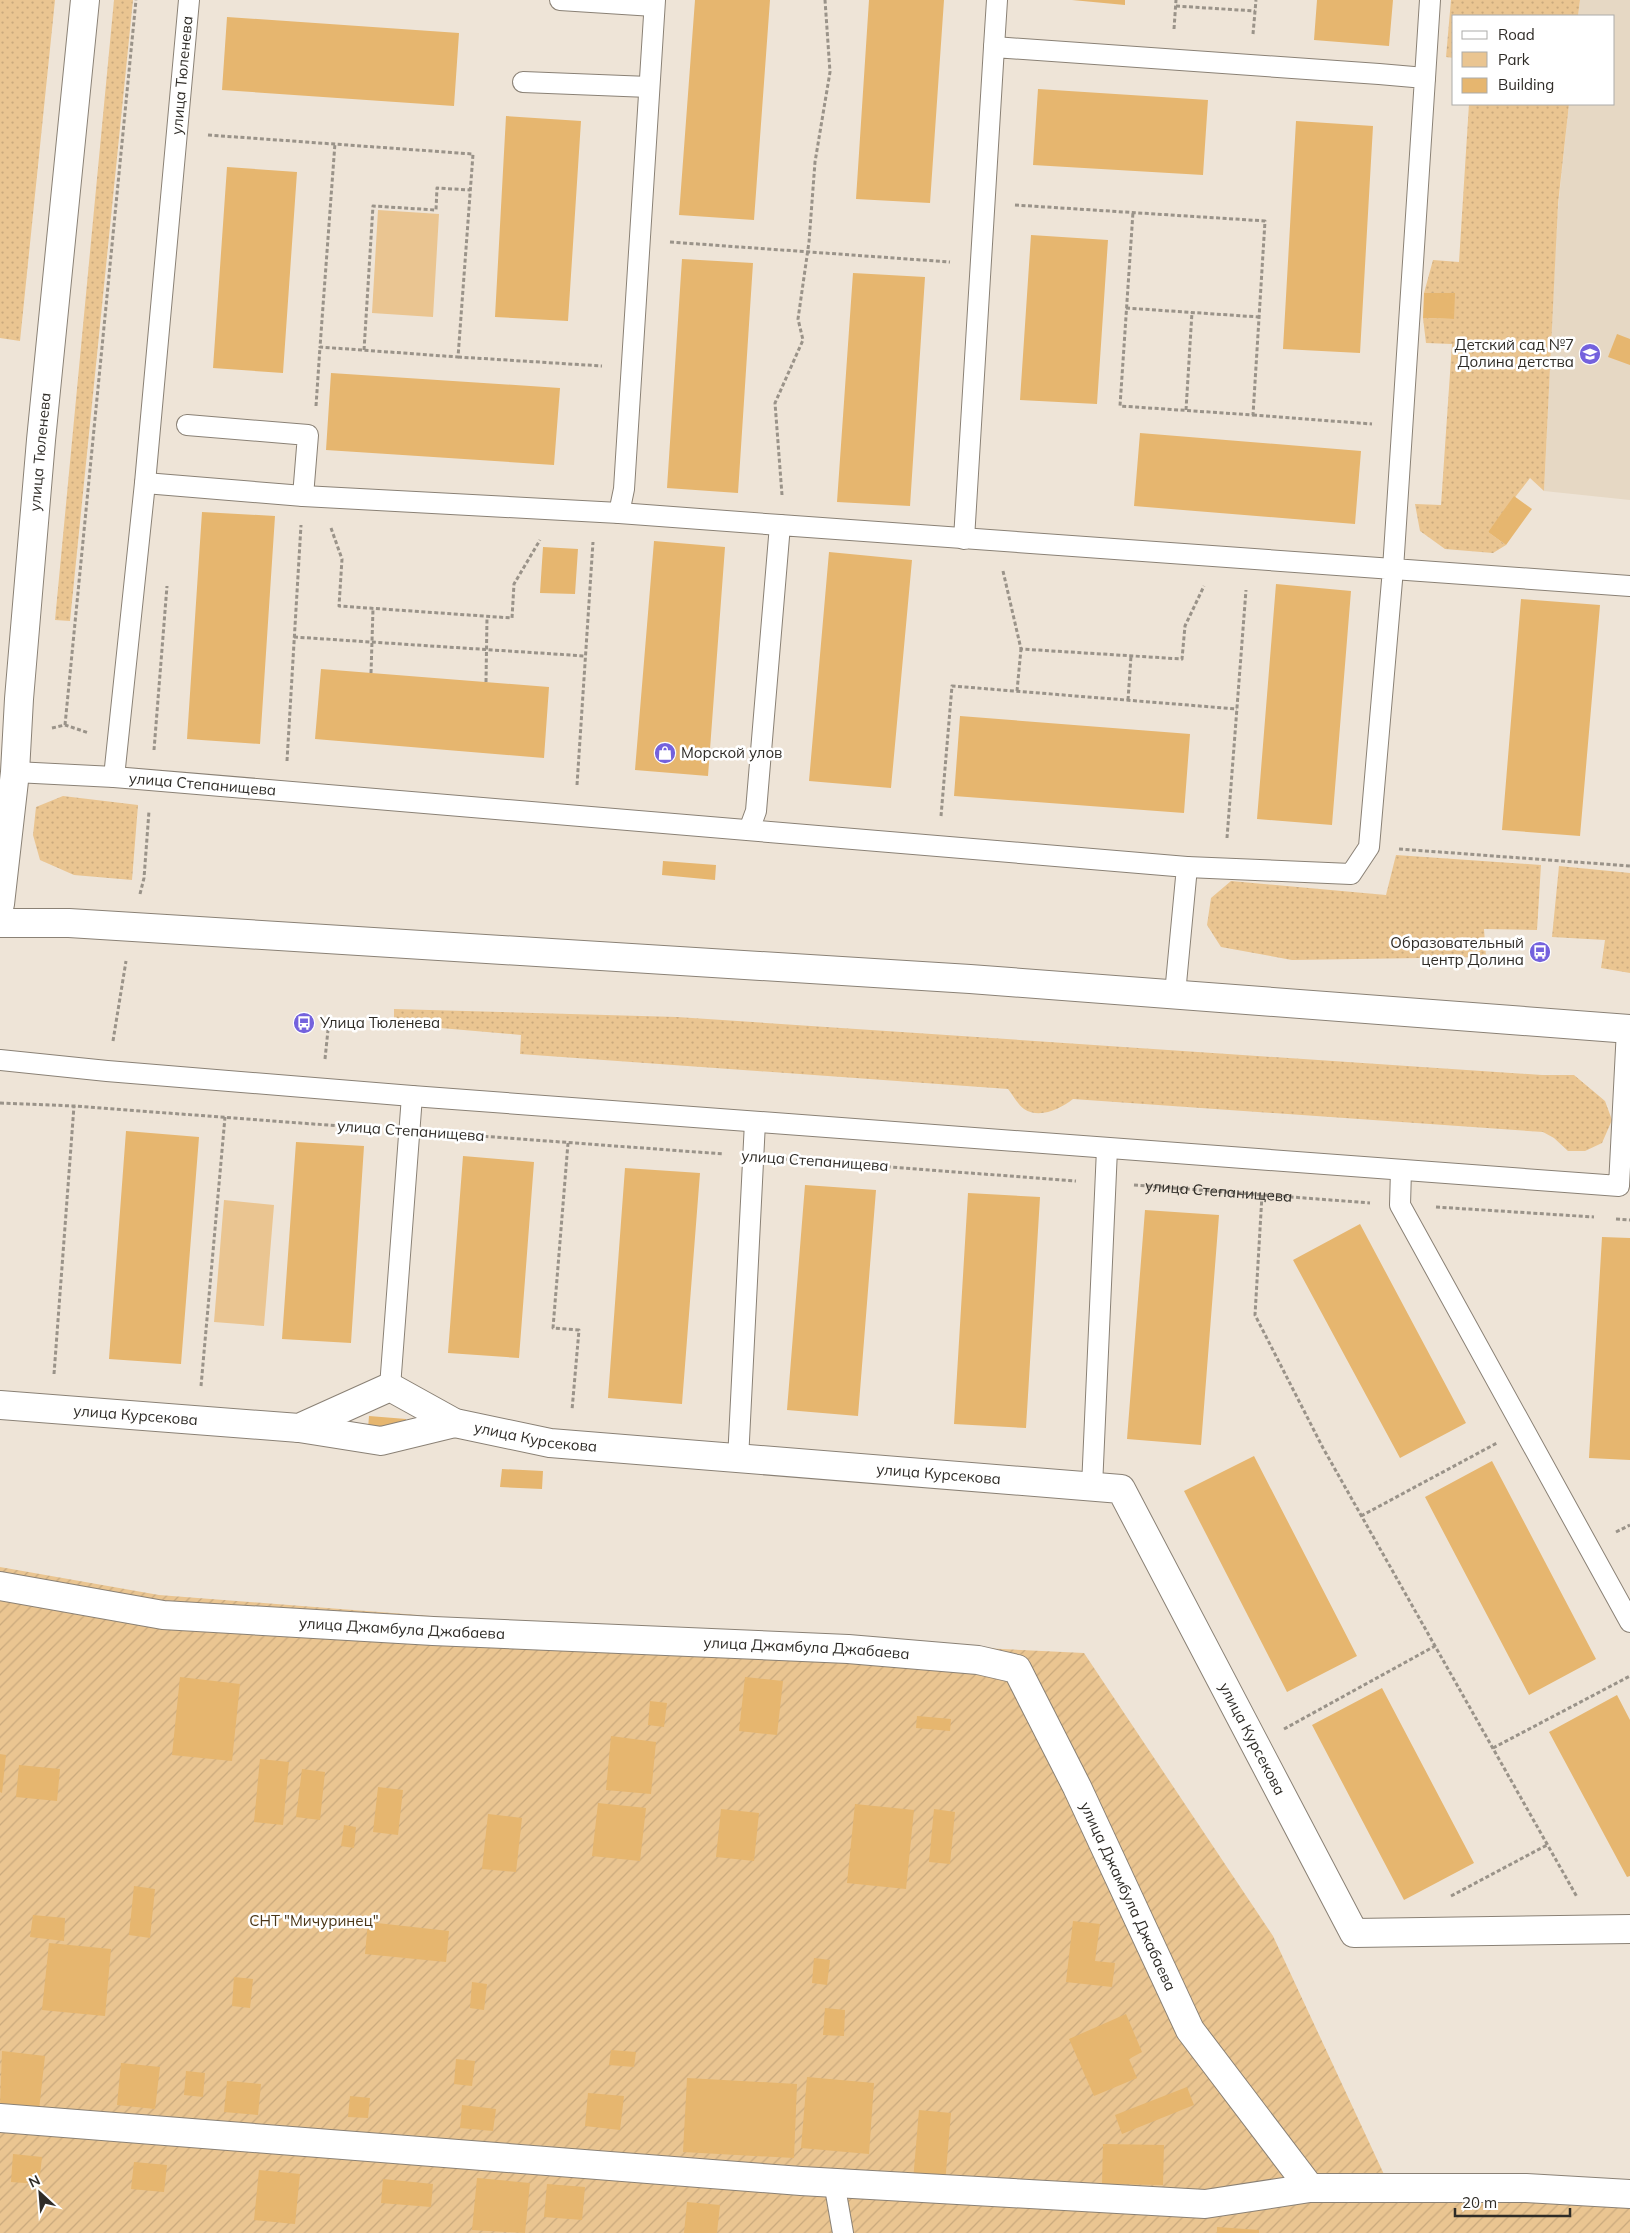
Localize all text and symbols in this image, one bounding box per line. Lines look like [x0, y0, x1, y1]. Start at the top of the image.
street label: улица Тюленева [167, 15, 197, 135]
legend [1452, 15, 1615, 105]
text: Road [1498, 25, 1535, 44]
text: Park [1498, 50, 1530, 69]
text: Building [1498, 75, 1554, 94]
place label: Детский сад №7 Долина детства [1454, 335, 1574, 371]
school or university icon: Детский сад №7 Долина детства [1578, 342, 1602, 366]
street label: улица Тюленева [25, 392, 55, 512]
shop icon: Морской улов [653, 741, 677, 765]
place label: Морской улов [681, 743, 783, 762]
street label: улица Степанищева [128, 768, 277, 800]
place label: Образовательный центр Долина [1390, 933, 1524, 969]
bus stop icon: Образовательный центр Долина [1528, 940, 1552, 964]
bus stop icon: Улица Тюленева [292, 1011, 316, 1035]
place label: Улица Тюленева [319, 1013, 440, 1032]
street label: улица Степанищева [337, 1116, 485, 1145]
street label: улица Степанищева [741, 1146, 889, 1175]
street label: улица Степанищева [1144, 1176, 1293, 1206]
street label: улица Курсекова [73, 1401, 199, 1429]
street label: улица Курсекова [472, 1417, 598, 1456]
street label: улица Курсекова [876, 1459, 1002, 1488]
street label: улица Джамбула Джабаева [298, 1613, 506, 1643]
street label: улица Джамбула Джабаева [703, 1633, 910, 1663]
street label: улица Курсекова [1215, 1679, 1290, 1798]
street label: улица Джамбула Джабаева [1076, 1799, 1180, 1994]
park label: СНТ "Мичуринец" [249, 1911, 379, 1930]
north arrow [15, 2168, 65, 2218]
text: N [26, 2171, 43, 2192]
scale bar [1455, 2186, 1570, 2218]
text: 20 m [1462, 2193, 1497, 2212]

